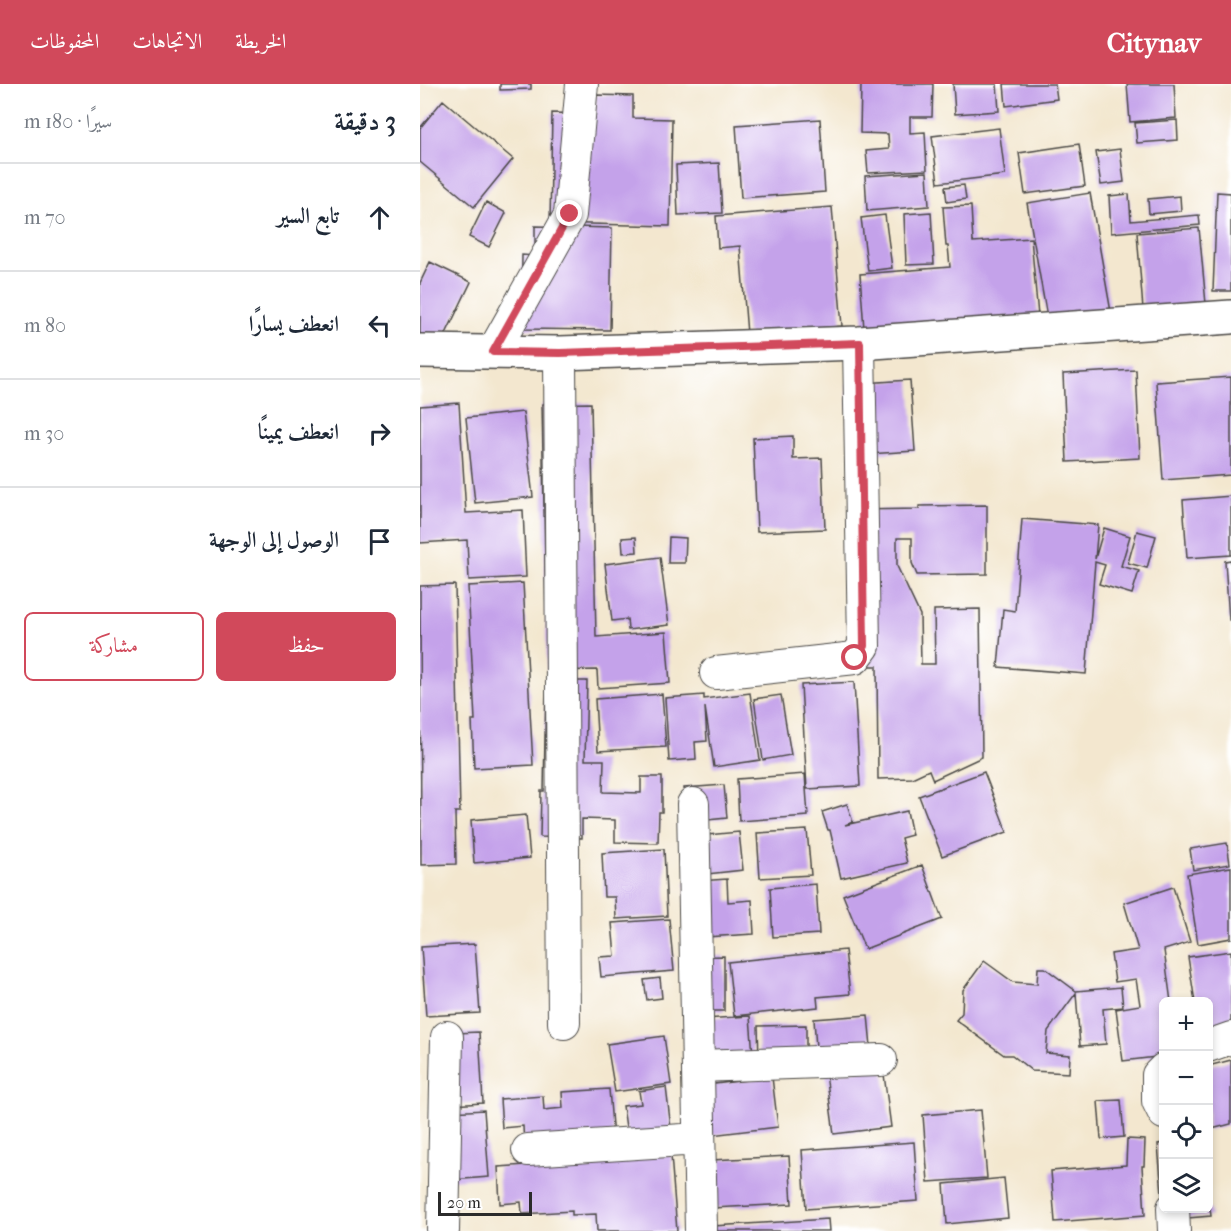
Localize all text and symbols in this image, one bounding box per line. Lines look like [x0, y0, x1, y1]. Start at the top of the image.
text: Citynav [1107, 26, 1201, 59]
text: المحفوظات [30, 29, 99, 53]
text: الاتجاهات [132, 29, 202, 53]
text: الخريطة [235, 29, 286, 53]
text: 3 دقيقة [334, 106, 396, 137]
text: سيرًا · 180 m [24, 110, 112, 133]
route end [556, 200, 582, 226]
icon: ahead [363, 201, 396, 234]
text: تابع السير [277, 203, 339, 229]
text: 70 m [24, 206, 66, 229]
icon: left [363, 309, 396, 342]
text: انعطف يسارًا [249, 311, 339, 337]
text: 80 m [24, 314, 66, 337]
icon: right [363, 417, 396, 450]
text: انعطف يمينًا [258, 419, 339, 445]
text: 30 m [24, 422, 64, 445]
icon: arrive [363, 525, 396, 558]
text: الوصول إلى الوجهة [209, 527, 339, 553]
button: مشاركة [24, 612, 204, 681]
button: حفظ [216, 612, 396, 681]
route start [841, 644, 867, 670]
map controls [1159, 997, 1213, 1213]
button: + [1159, 997, 1213, 1051]
button: − [1159, 1051, 1213, 1105]
button: locate [1159, 1105, 1213, 1159]
button: layers [1159, 1159, 1213, 1213]
scale bar [438, 1189, 532, 1216]
text: 20 m [447, 1193, 481, 1212]

